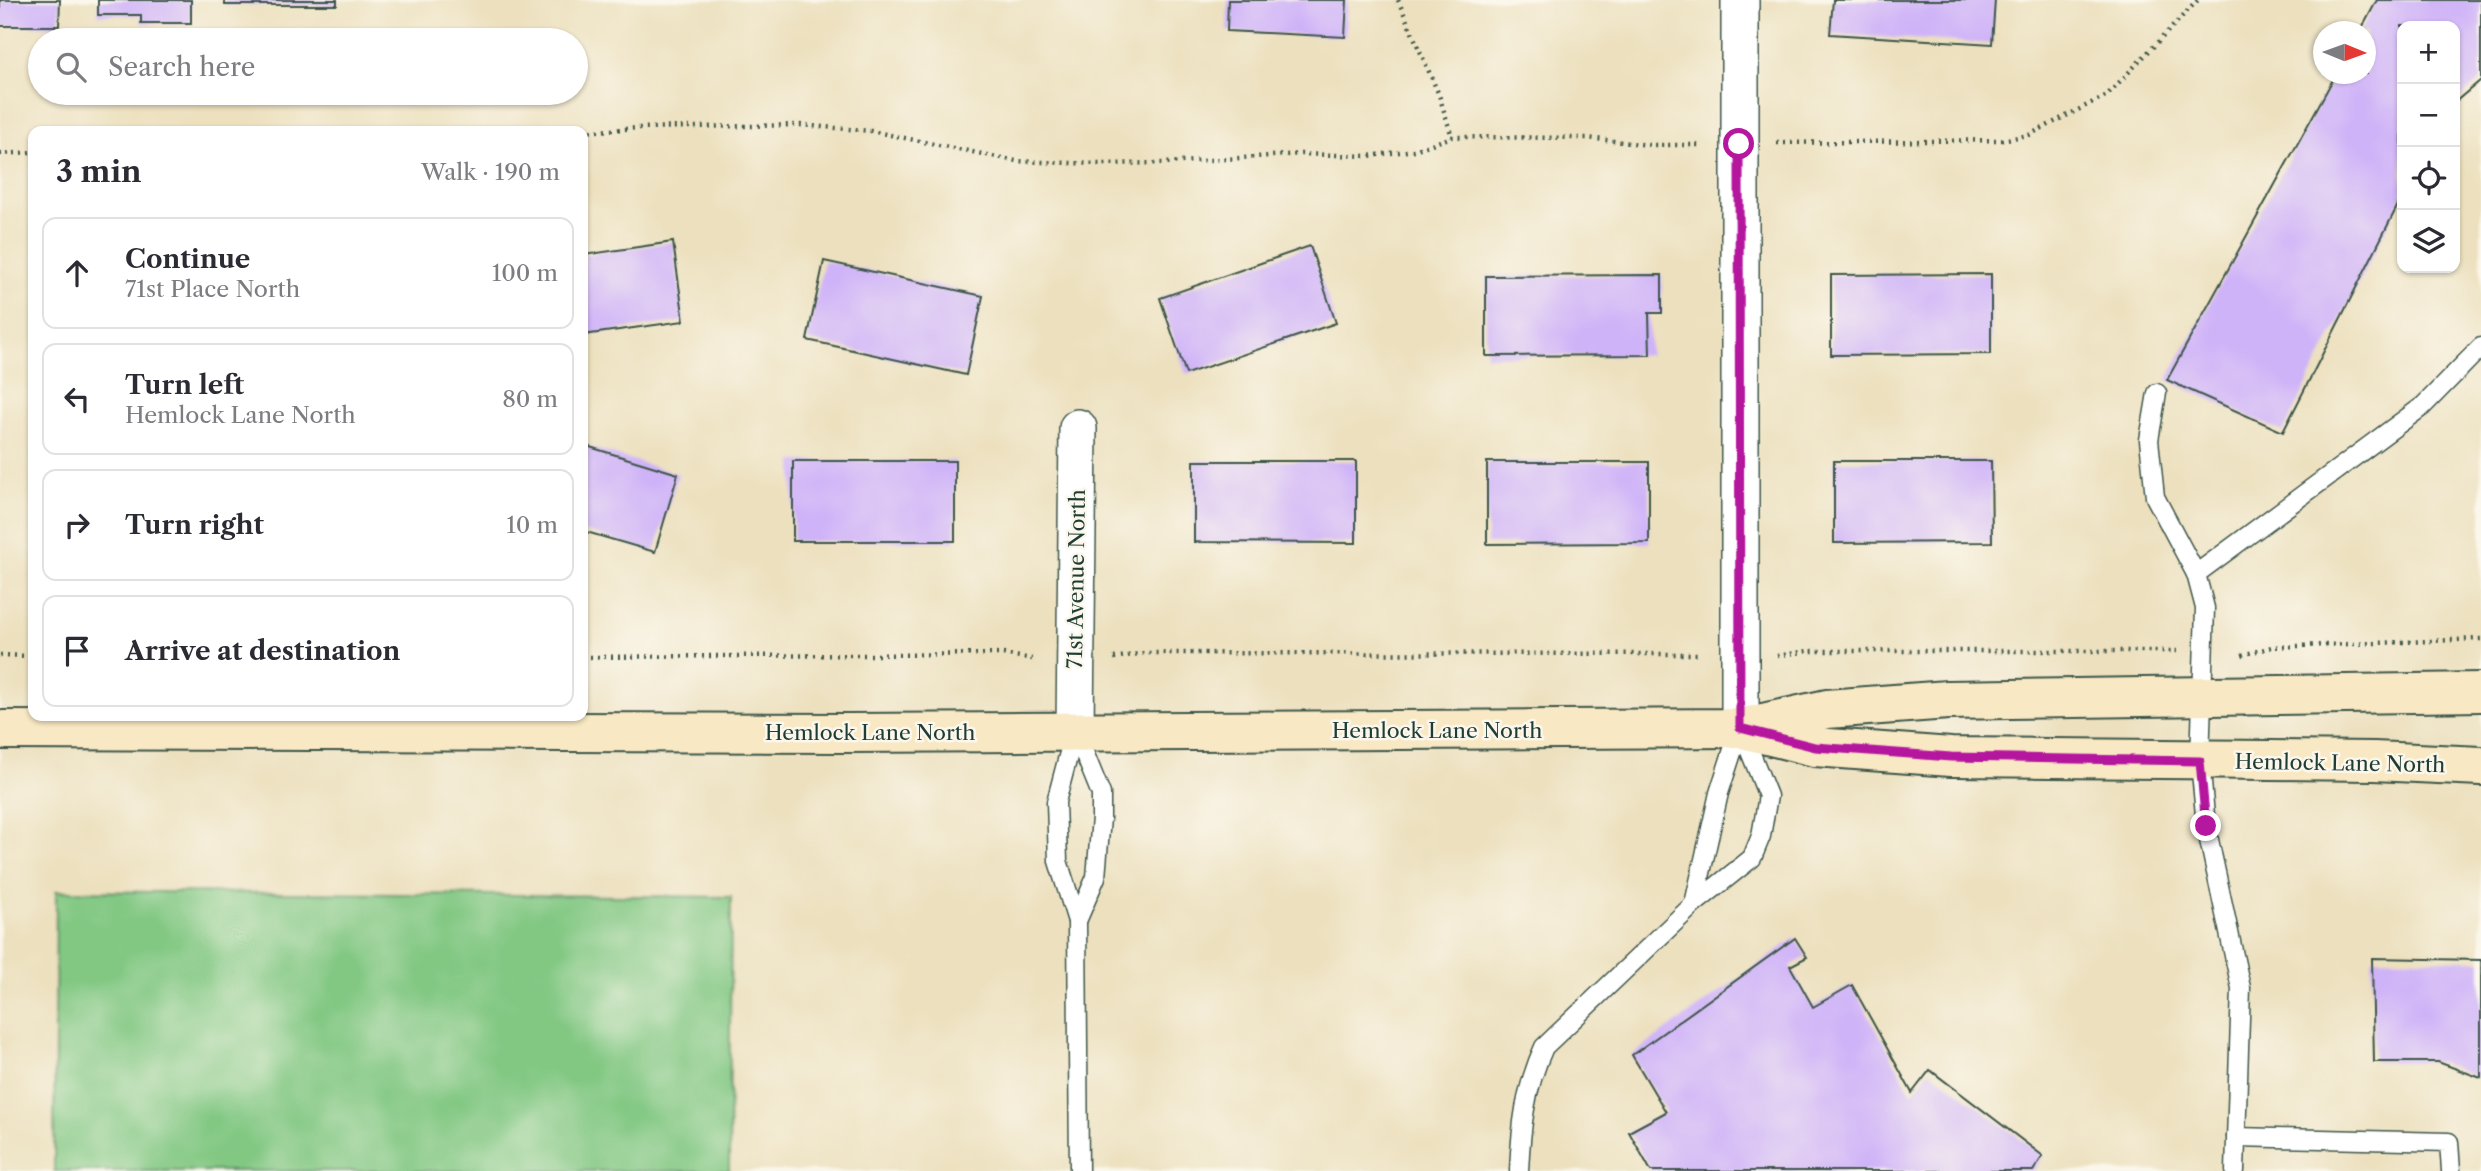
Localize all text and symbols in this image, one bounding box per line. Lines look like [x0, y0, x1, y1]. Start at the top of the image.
north arrow [2313, 21, 2376, 84]
map controls [2397, 21, 2460, 273]
button: + [2397, 21, 2460, 84]
search box [28, 28, 588, 105]
icon: search [52, 48, 90, 86]
text: Search here [108, 51, 255, 83]
button: − [2397, 84, 2460, 147]
route start [1723, 128, 1754, 159]
button: locate [2397, 147, 2460, 210]
text: 3 min [56, 153, 142, 190]
text: Walk · 190 m [421, 158, 560, 186]
button: layers [2397, 210, 2460, 273]
text: Continue [125, 243, 250, 275]
icon: ahead [58, 254, 96, 292]
text: 100 m [492, 259, 558, 287]
text: 71st Place North [125, 275, 300, 303]
text: Turn left [125, 369, 244, 401]
icon: left [58, 380, 96, 418]
text: 80 m [502, 385, 558, 413]
text: Hemlock Lane North [125, 401, 356, 429]
street label: 71st Avenue North [1062, 489, 1090, 669]
icon: right [58, 506, 96, 544]
text: Turn right [125, 509, 264, 541]
text: 10 m [506, 511, 558, 539]
icon: arrive [58, 632, 96, 670]
text: Arrive at destination [125, 635, 400, 667]
street label: Hemlock Lane North [1332, 718, 1542, 743]
street label: Hemlock Lane North [765, 720, 975, 745]
street label: Hemlock Lane North [2234, 749, 2446, 777]
route end [2190, 810, 2221, 841]

